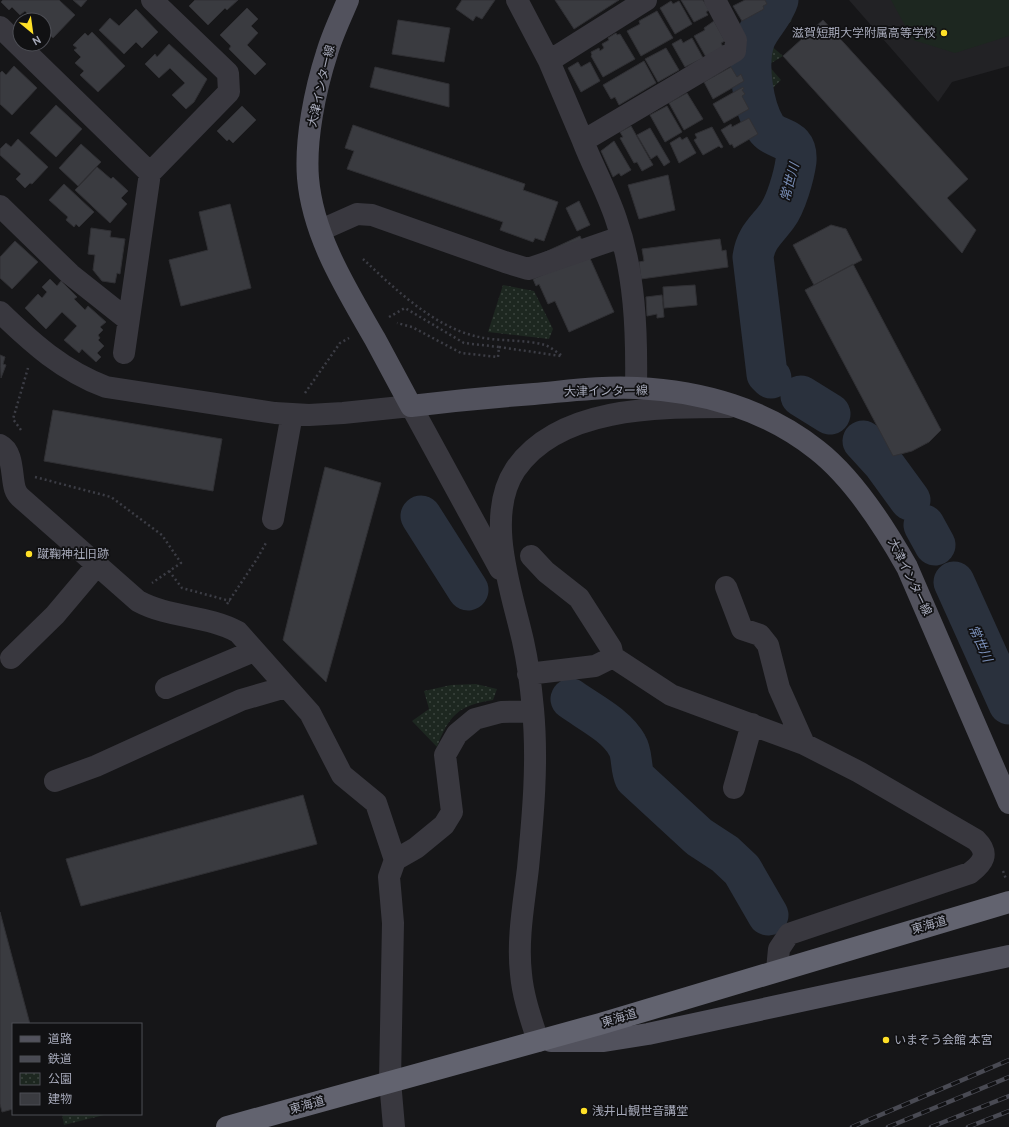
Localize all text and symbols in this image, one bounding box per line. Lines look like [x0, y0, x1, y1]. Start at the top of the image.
north arrow [12, 12, 52, 52]
place label: 滋賀短期大学附属高等学校 [792, 26, 936, 42]
marker: 滋賀短期大学附属高等学校 [939, 28, 949, 38]
text: N [30, 32, 43, 48]
street label: 大津インター線 [305, 43, 339, 129]
water label: 常世川 [778, 160, 804, 203]
street label: 大津インター線 [564, 383, 648, 401]
street label: 大津インター線 [883, 536, 935, 619]
place label: 蹴鞠神社旧跡 [37, 547, 109, 563]
marker: 蹴鞠神社旧跡 [24, 549, 34, 559]
water label: 常世川 [964, 623, 995, 667]
street label: 東海道 [910, 913, 949, 939]
street label: 東海道 [600, 1006, 639, 1032]
legend [12, 1023, 142, 1115]
text: 道路 [48, 1032, 72, 1048]
place label: いまそう会館 本宮 [894, 1033, 993, 1049]
marker: いまそう会館 本宮 [881, 1035, 891, 1045]
text: 鉄道 [48, 1052, 72, 1068]
text: 公園 [48, 1072, 72, 1088]
text: 建物 [48, 1092, 72, 1108]
street label: 東海道 [288, 1093, 327, 1119]
place label: 浅井山観世音講堂 [592, 1104, 688, 1120]
marker: 浅井山観世音講堂 [579, 1106, 589, 1116]

